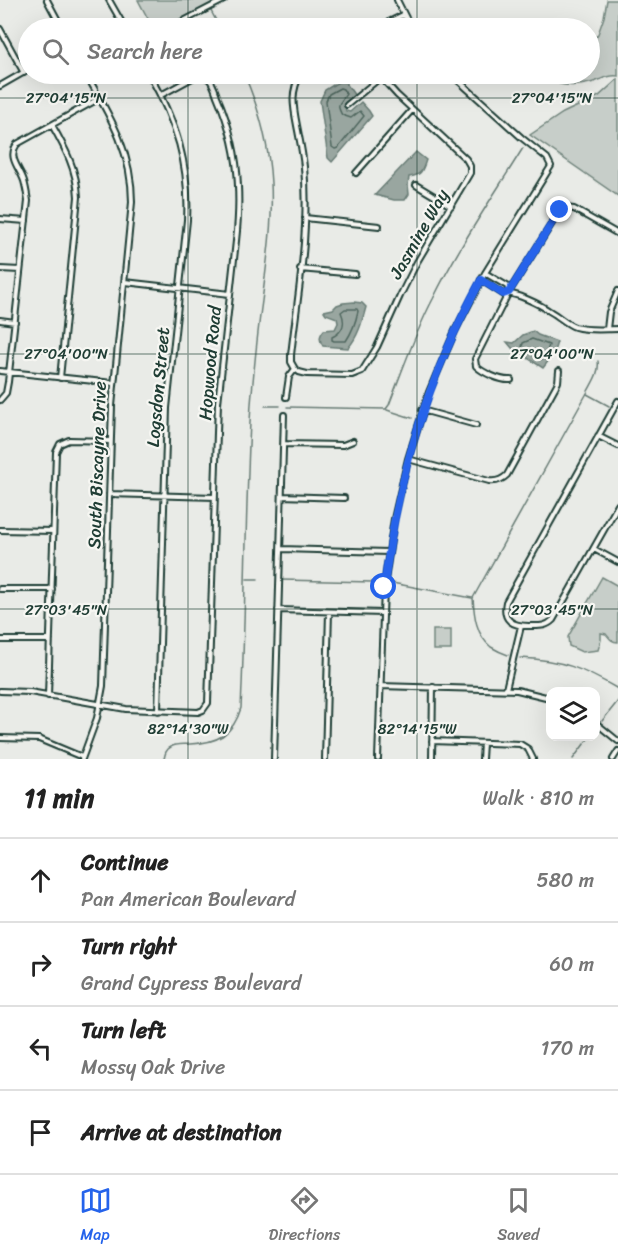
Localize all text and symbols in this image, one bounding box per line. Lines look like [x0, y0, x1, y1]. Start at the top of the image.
search box [18, 18, 600, 84]
text: Search here [87, 32, 203, 71]
icon: search [39, 35, 72, 68]
text: 27°04'15"N [26, 85, 107, 111]
text: 27°04'15"N [512, 85, 593, 111]
street label: Jasmine Way [380, 182, 458, 286]
route end [546, 196, 572, 222]
street label: Hopwood Road [189, 303, 231, 422]
street label: Logsdon Street [137, 326, 179, 448]
text: 27°04'00"N [24, 341, 108, 367]
text: 27°04'00"N [510, 341, 594, 367]
street label: South Biscayne Drive [78, 381, 116, 549]
route start [370, 573, 396, 599]
text: 27°03'45"N [25, 597, 108, 623]
text: 27°03'45"N [511, 597, 594, 623]
map controls [546, 687, 600, 741]
button: layers [546, 687, 600, 741]
text: 82°14'30"W [147, 716, 229, 742]
text: 82°14'15"W [378, 716, 457, 742]
text: 11 min [24, 775, 94, 821]
text: Walk · 810 m [483, 781, 594, 816]
text: Continue [81, 843, 169, 882]
text: 580 m [537, 863, 594, 898]
icon: ahead [24, 864, 57, 897]
text: Pan American Boulevard [81, 882, 295, 917]
text: Turn right [81, 927, 176, 966]
text: 60 m [549, 947, 594, 982]
icon: right [24, 948, 57, 981]
text: Grand Cypress Boulevard [81, 966, 301, 1001]
text: Turn left [81, 1011, 166, 1050]
text: 170 m [541, 1031, 594, 1066]
icon: left [24, 1032, 57, 1065]
text: Mossy Oak Drive [81, 1050, 225, 1085]
text: Arrive at destination [81, 1113, 282, 1152]
icon: arrive [24, 1116, 57, 1149]
tab: Map [79, 1184, 112, 1249]
tab: Directions [269, 1184, 340, 1249]
tab: Saved [497, 1184, 539, 1249]

